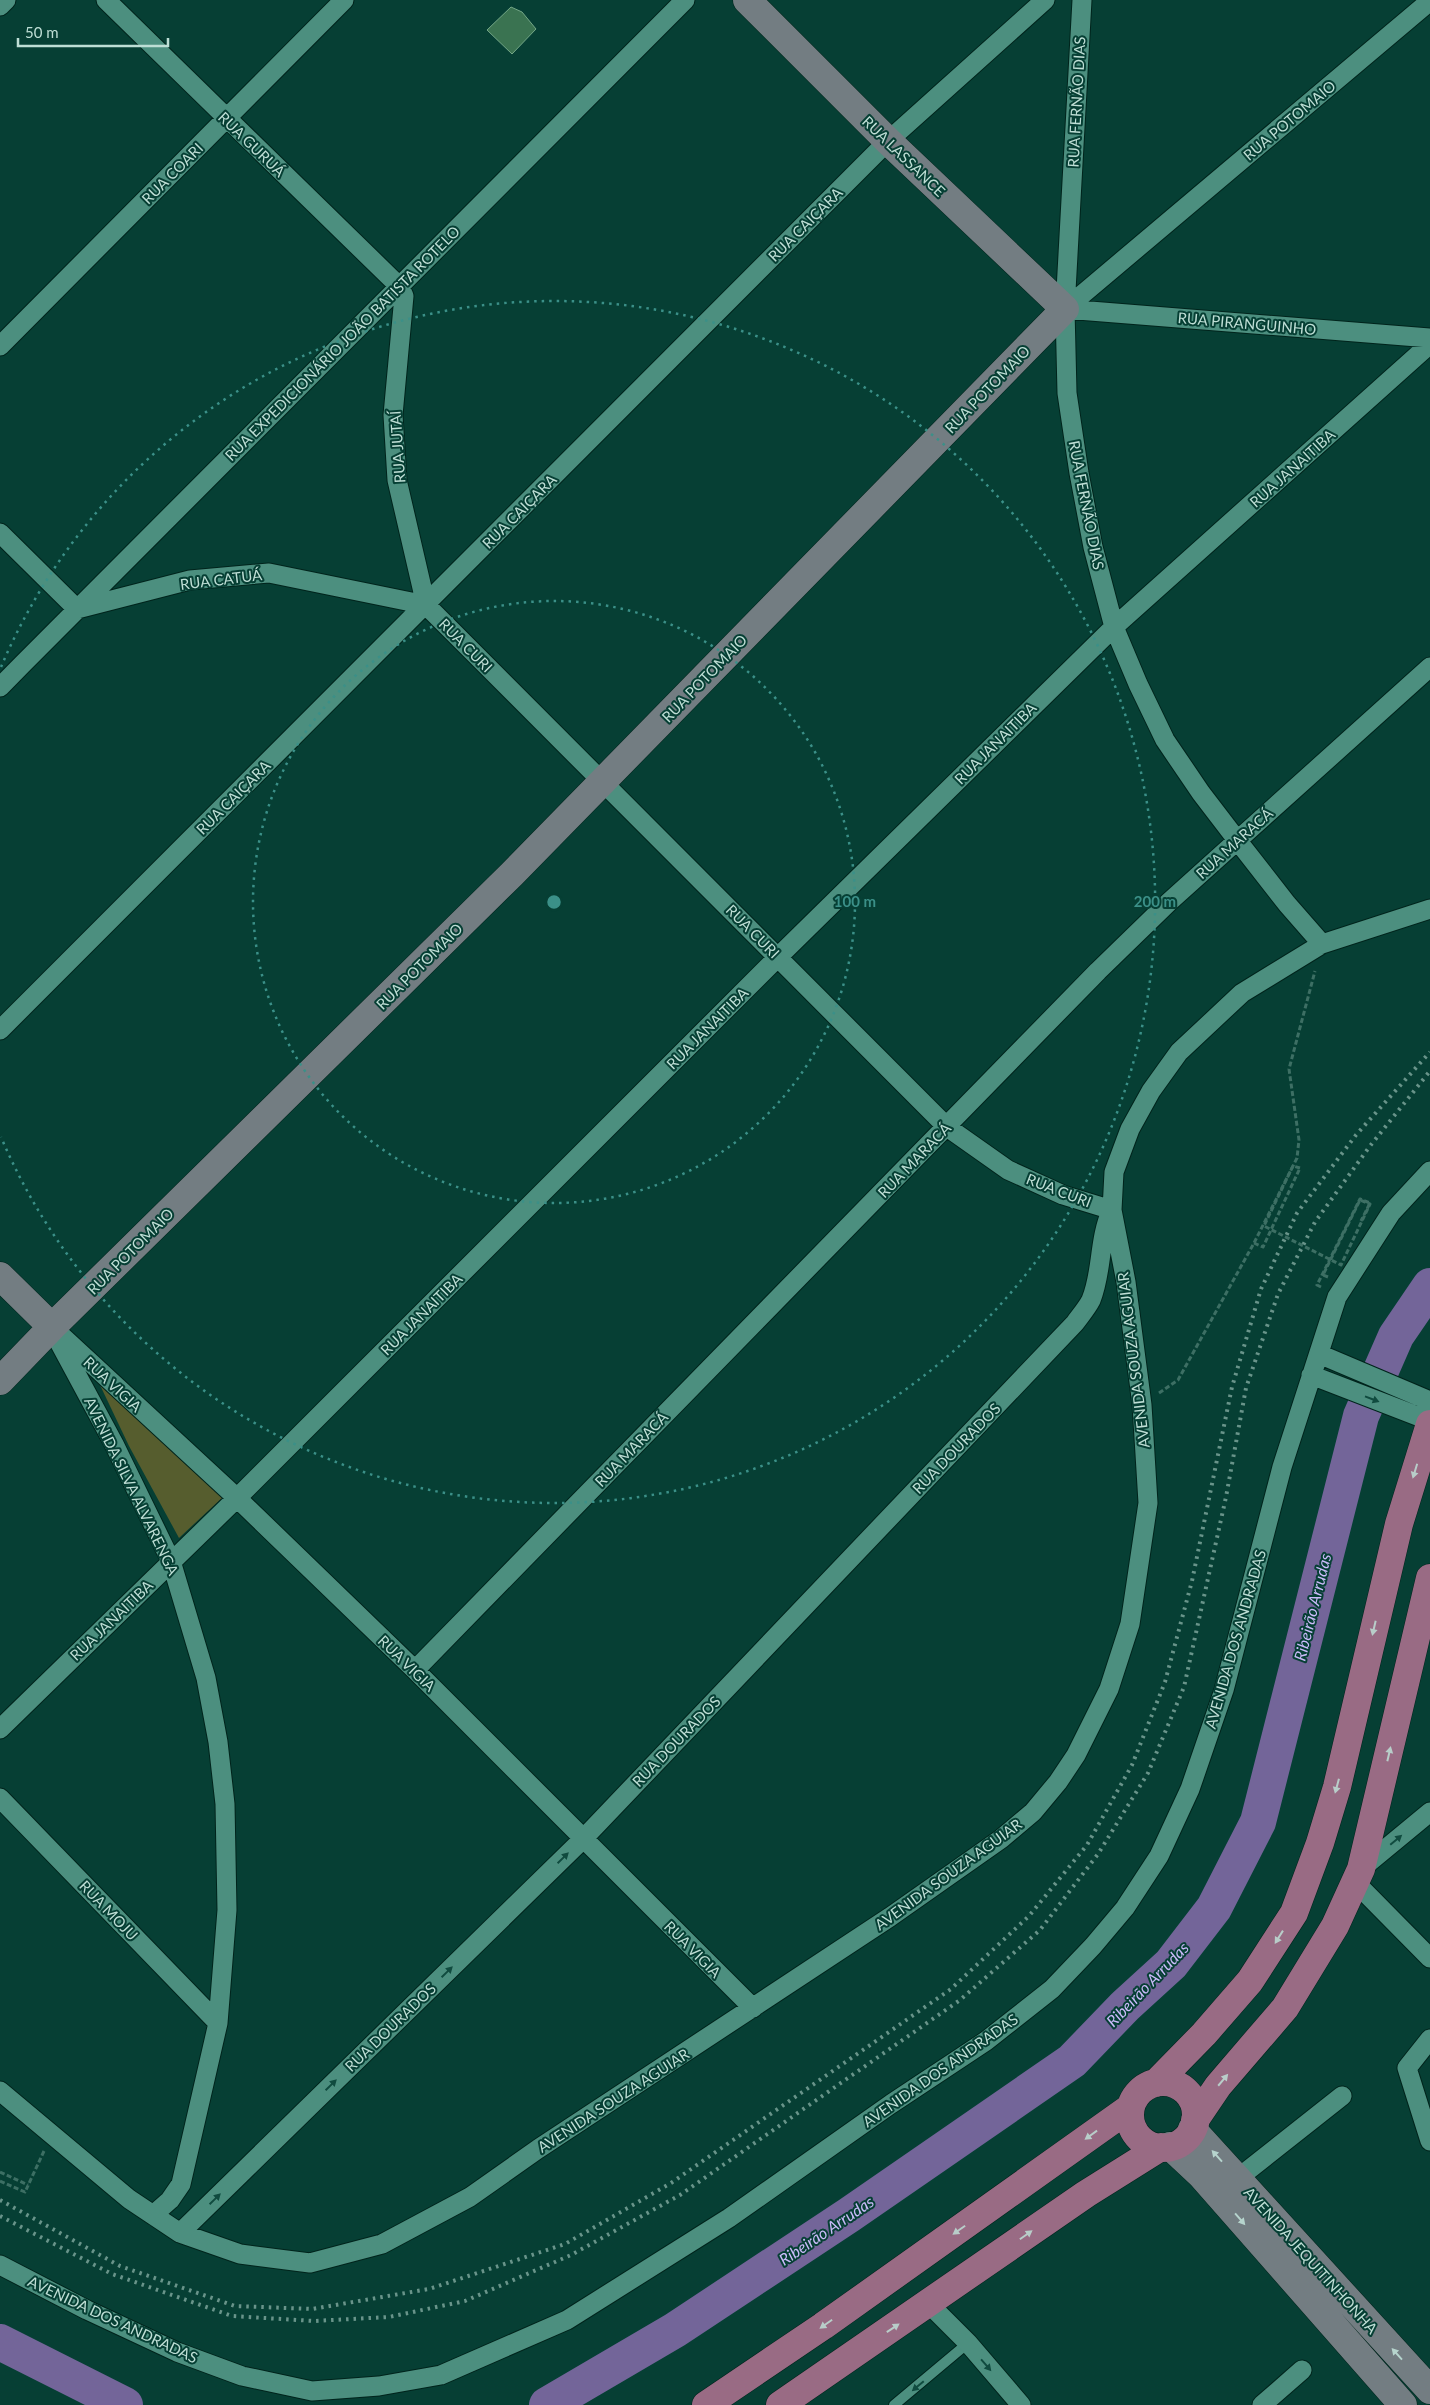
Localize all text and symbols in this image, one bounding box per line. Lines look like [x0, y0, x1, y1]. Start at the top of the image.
scale bar [18, 15, 168, 47]
text: 50 m [25, 23, 59, 41]
street label: RUA FERNÃO DIAS [1064, 36, 1088, 168]
street label: RUA POTOMAIO [1239, 76, 1339, 164]
street label: RUA GURUÁ [215, 108, 290, 181]
street label: RUA LASSANCE [859, 112, 949, 200]
street label: RUA COARI [138, 139, 206, 207]
street label: RUA CAIÇARA [764, 182, 847, 265]
street label: RUA EXPEDICIONÁRIO JOÃO BATISTA ROTELO [221, 222, 463, 464]
street label: RUA PIRANGUINHO [1177, 308, 1317, 338]
street label: RUA POTOMAIO [941, 341, 1033, 437]
street label: RUA JUTAÍ [385, 409, 409, 484]
street label: RUA JANAITIBA [1246, 425, 1339, 511]
street label: RUA FERNÃO DIAS [1066, 439, 1108, 571]
street label: RUA CAIÇARA [478, 469, 561, 552]
street label: RUA CATUÁ [179, 565, 264, 593]
street label: RUA CURI [436, 615, 496, 675]
street label: RUA POTOMAIO [658, 630, 750, 726]
street label: RUA JANAITIBA [950, 698, 1040, 788]
street label: RUA CAIÇARA [192, 755, 275, 838]
street label: RUA MARACÁ [1192, 803, 1277, 882]
text: 100 m [834, 892, 876, 910]
text: 200 m [1134, 892, 1176, 910]
centre of rings [545, 893, 563, 911]
street label: RUA CURI [723, 901, 783, 961]
street label: RUA POTOMAIO [372, 919, 466, 1013]
street label: RUA JANAITIBA [662, 983, 752, 1073]
street label: RUA MARACÁ [874, 1118, 955, 1201]
street label: RUA CURI [1024, 1169, 1094, 1211]
street label: RUA POTOMAIO [83, 1204, 177, 1298]
street label: RUA JANAITIBA [376, 1269, 466, 1359]
street label: AVENIDA SOUZA AGUIAR [1113, 1270, 1153, 1449]
street label: RUA VIGIA [80, 1353, 146, 1416]
street label: AVENIDA SILVA ALVARENGA [81, 1394, 183, 1579]
one-way arrow [1365, 1395, 1380, 1403]
street label: RUA DOURADOS [908, 1399, 1004, 1497]
street label: RUA MARACÁ [591, 1407, 672, 1490]
one-way arrow [1411, 1463, 1419, 1478]
street label: AVENIDA DOS ANDRADAS [1201, 1547, 1269, 1731]
water label: Ribeirão Arrudas [1289, 1551, 1335, 1663]
street label: RUA JANAITIBA [66, 1575, 157, 1664]
one-way arrow [1370, 1620, 1378, 1635]
street label: RUA VIGIA [375, 1631, 440, 1695]
street label: RUA DOURADOS [628, 1692, 724, 1790]
one-way arrow [1385, 1746, 1393, 1761]
one-way arrow [1332, 1779, 1340, 1794]
street label: AVENIDA SOUZA AGUIAR [871, 1814, 1025, 1933]
one-way arrow [1389, 1835, 1402, 1846]
one-way arrow [557, 1852, 569, 1864]
street label: RUA MOJU [76, 1876, 142, 1944]
street label: RUA VIGIA [661, 1917, 726, 1982]
one-way arrow [1274, 1930, 1283, 1944]
water label: Ribeirão Arrudas [1102, 1937, 1192, 2030]
one-way arrow [441, 1966, 453, 1978]
street label: RUA DOURADOS [341, 1979, 439, 2075]
street label: AVENIDA DOS ANDRADAS [859, 2009, 1021, 2131]
street label: AVENIDA SOUZA AGUIAR [534, 2044, 693, 2156]
one-way arrow [1217, 2074, 1228, 2087]
one-way arrow [325, 2079, 337, 2091]
one-way arrow [1084, 2130, 1098, 2140]
one-way arrow [1211, 2151, 1223, 2163]
street label: AVENIDA JEQUITINHONHA [1240, 2183, 1382, 2338]
water label: Ribeirão Arrudas [775, 2191, 877, 2269]
one-way arrow [209, 2193, 221, 2205]
one-way arrow [1234, 2213, 1246, 2225]
one-way arrow [952, 2225, 966, 2235]
one-way arrow [1019, 2230, 1032, 2240]
street label: AVENIDA DOS ANDRADAS [25, 2272, 201, 2366]
one-way arrow [819, 2319, 833, 2329]
one-way arrow [886, 2324, 900, 2333]
one-way arrow [1391, 2348, 1403, 2360]
one-way arrow [981, 2358, 992, 2371]
one-way arrow [912, 2380, 925, 2391]

